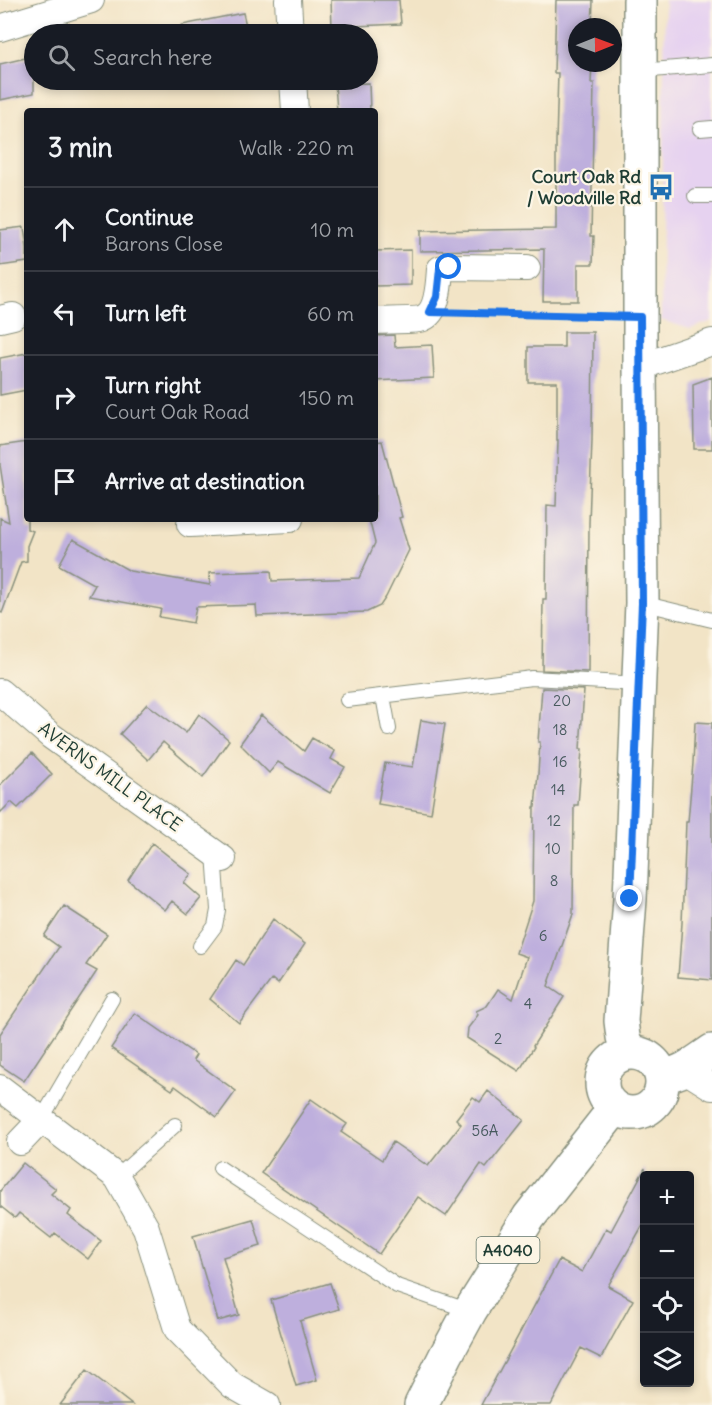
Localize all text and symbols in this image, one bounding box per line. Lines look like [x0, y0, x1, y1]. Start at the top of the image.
north arrow [568, 18, 622, 72]
search box [24, 24, 378, 90]
icon: search [45, 41, 78, 74]
text: Search here [93, 43, 212, 71]
text: 3 min [48, 131, 113, 164]
text: Walk · 220 m [239, 135, 354, 160]
place label: Court Oak Rd / Woodville Rd [527, 165, 641, 209]
bus stop icon: Court Oak Rd / Woodville Rd [646, 172, 676, 202]
text: Continue [105, 203, 194, 231]
icon: ahead [48, 213, 81, 246]
text: 10 m [311, 217, 354, 242]
text: Barons Close [105, 231, 223, 256]
route start [435, 253, 461, 279]
icon: left [48, 297, 81, 330]
text: Turn left [105, 299, 186, 327]
text: 60 m [307, 301, 354, 326]
text: Turn right [105, 371, 201, 399]
icon: right [48, 381, 81, 414]
text: 150 m [299, 385, 354, 410]
text: Court Oak Road [105, 399, 249, 424]
icon: arrive [48, 465, 81, 498]
text: Arrive at destination [105, 467, 305, 495]
house number: 20 [553, 691, 571, 710]
street label: AVERNS MILL PLACE [34, 717, 187, 836]
house number: 18 [553, 720, 567, 739]
house number: 16 [553, 752, 567, 771]
house number: 14 [551, 780, 566, 799]
house number: 12 [547, 811, 561, 830]
house number: 10 [545, 839, 561, 858]
house number: 8 [550, 871, 558, 890]
route end [616, 885, 642, 911]
house number: 6 [539, 926, 547, 945]
house number: 4 [524, 994, 533, 1013]
house number: 2 [494, 1029, 502, 1048]
house number: 56A [472, 1121, 499, 1140]
map controls [640, 1171, 694, 1387]
button: + [640, 1171, 694, 1225]
button: − [640, 1225, 694, 1279]
road number: A4040 [476, 1237, 540, 1263]
button: locate [640, 1279, 694, 1333]
button: layers [640, 1333, 694, 1387]

